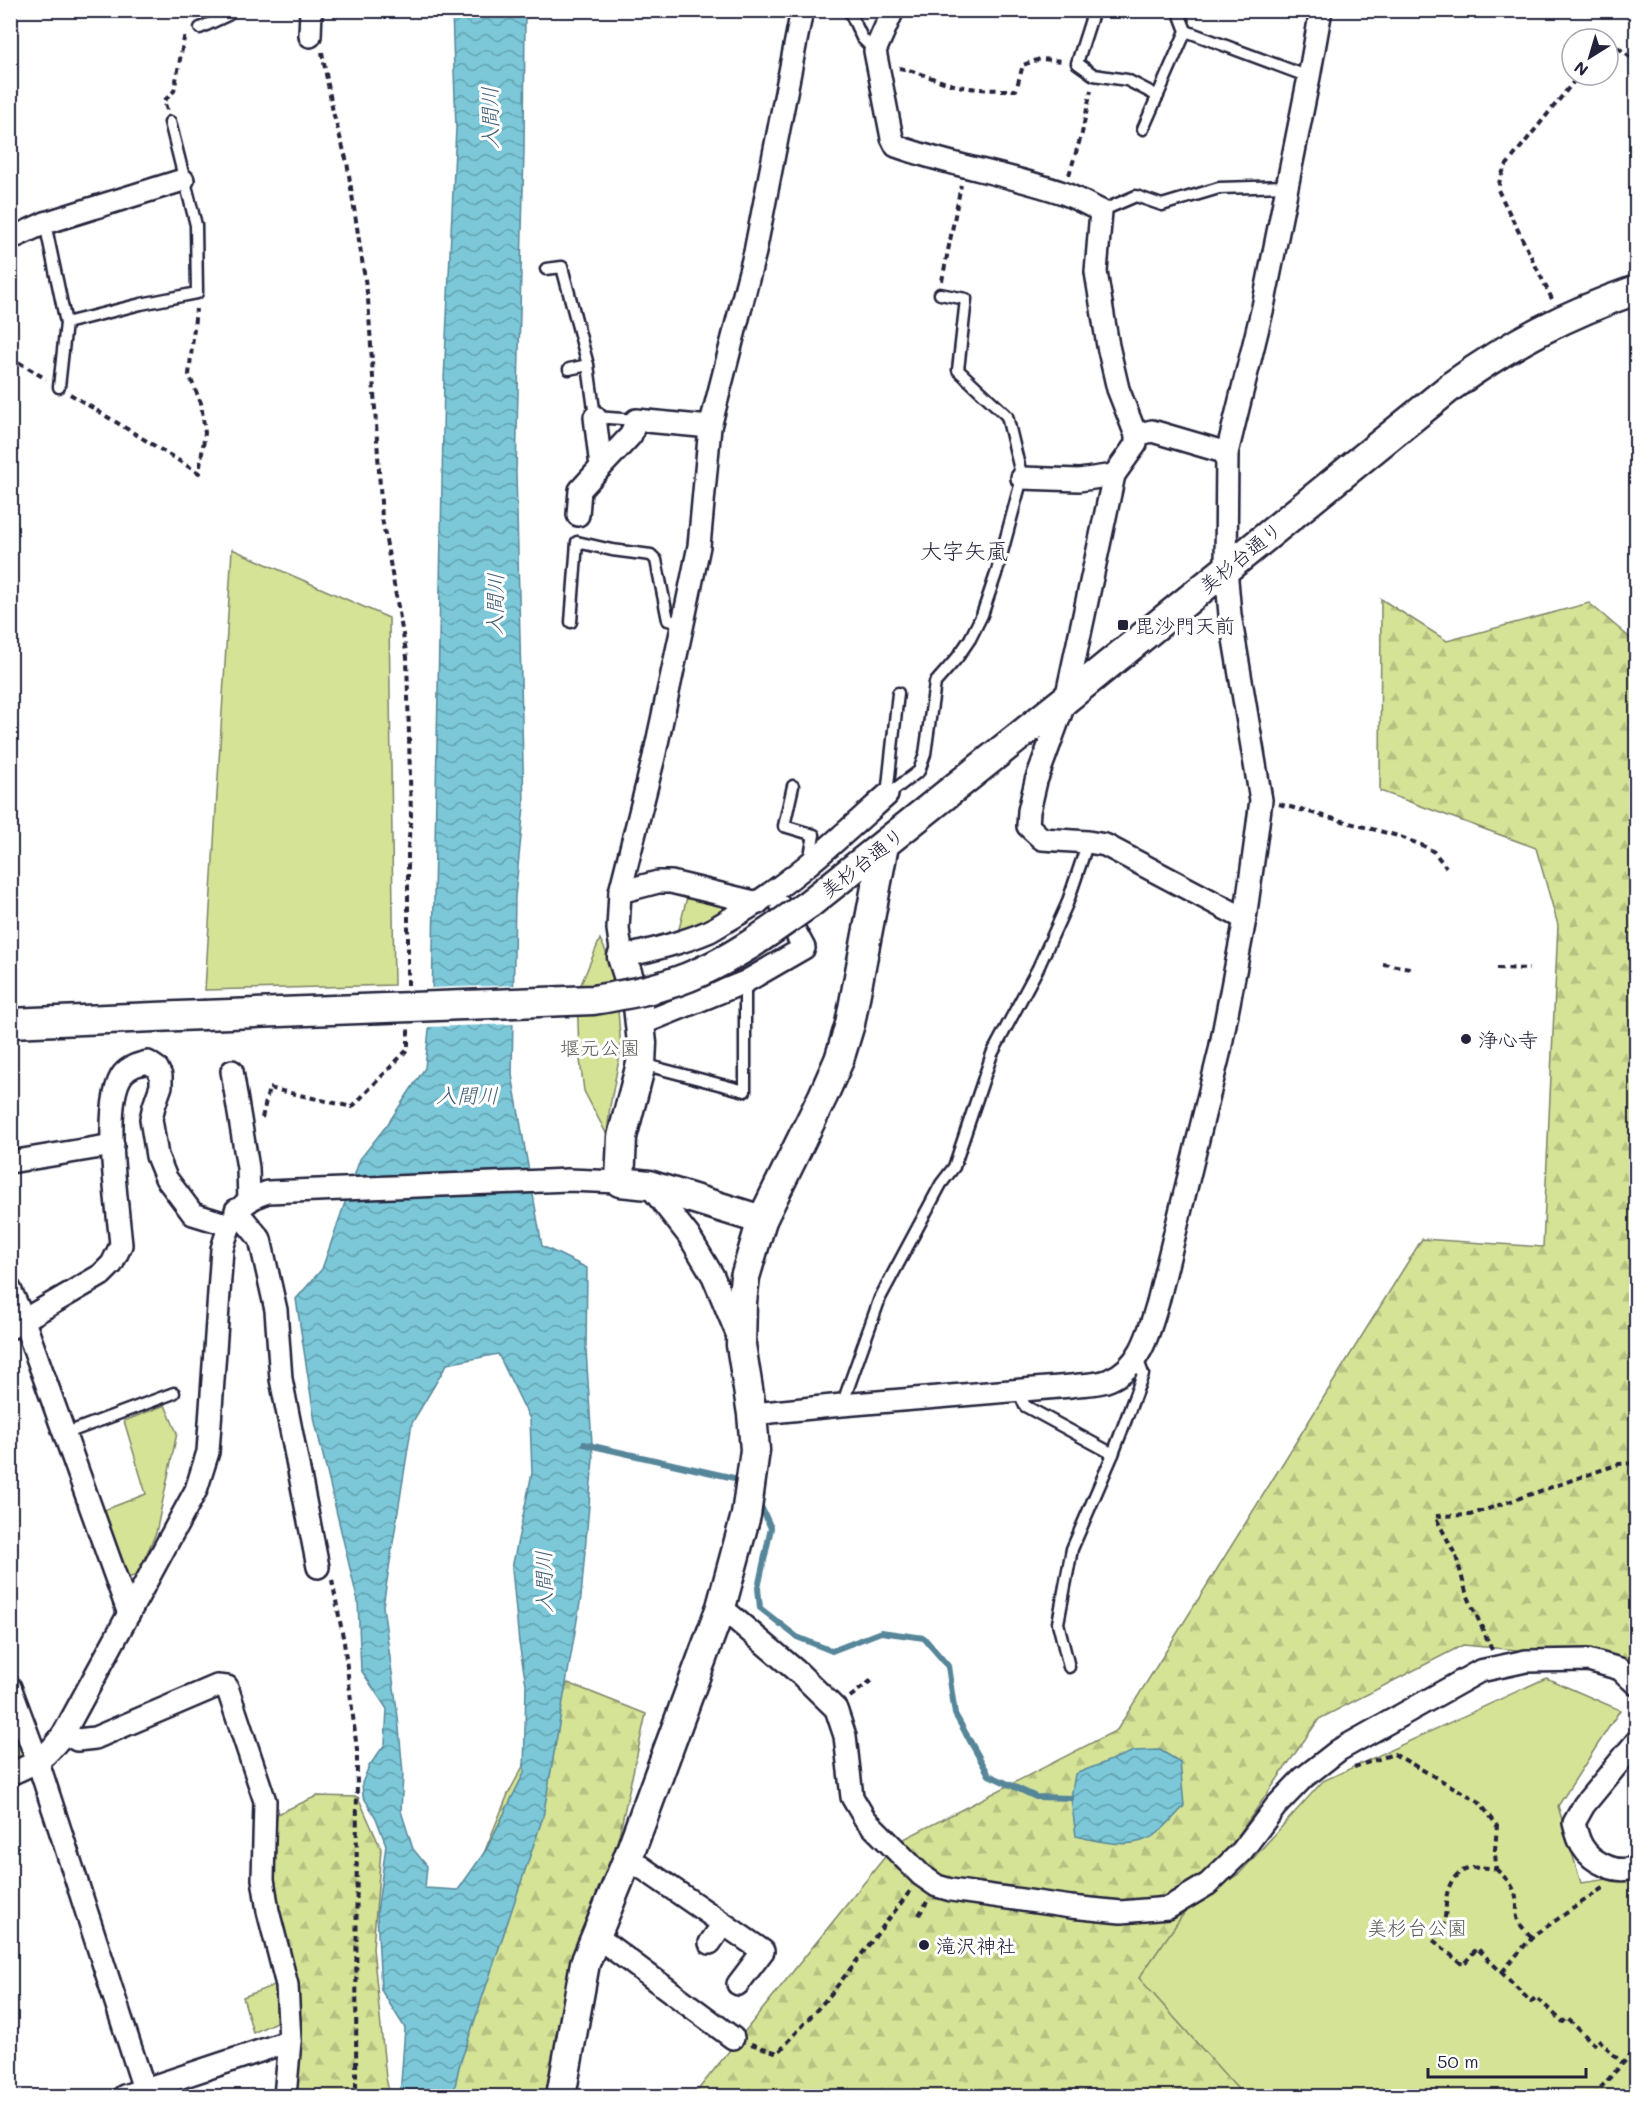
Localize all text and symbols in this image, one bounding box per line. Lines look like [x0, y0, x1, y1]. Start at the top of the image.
north arrow [1560, 27, 1620, 87]
text: N [1569, 57, 1592, 81]
water label: 入間川 [475, 86, 503, 150]
street label: 美杉台通り [1193, 515, 1287, 599]
district label: 大字矢颪 [920, 536, 1008, 565]
water label: 入間川 [480, 572, 508, 636]
place label: 毘沙門天前 [1135, 612, 1235, 638]
marker: 毘沙門天前 [1116, 618, 1130, 632]
street label: 美杉台通り [815, 821, 909, 903]
place label: 浄心寺 [1478, 1026, 1538, 1052]
marker: 浄心寺 [1459, 1032, 1473, 1046]
park label: 堰元公園 [560, 1034, 640, 1060]
water label: 入間川 [436, 1081, 499, 1108]
water label: 入間川 [529, 1550, 557, 1614]
park label: 美杉台公園 [1367, 1914, 1467, 1940]
place label: 滝沢神社 [936, 1932, 1016, 1958]
marker: 滝沢神社 [917, 1938, 931, 1952]
scale bar [1428, 2041, 1586, 2079]
text: 50 m [1437, 2049, 1479, 2073]

